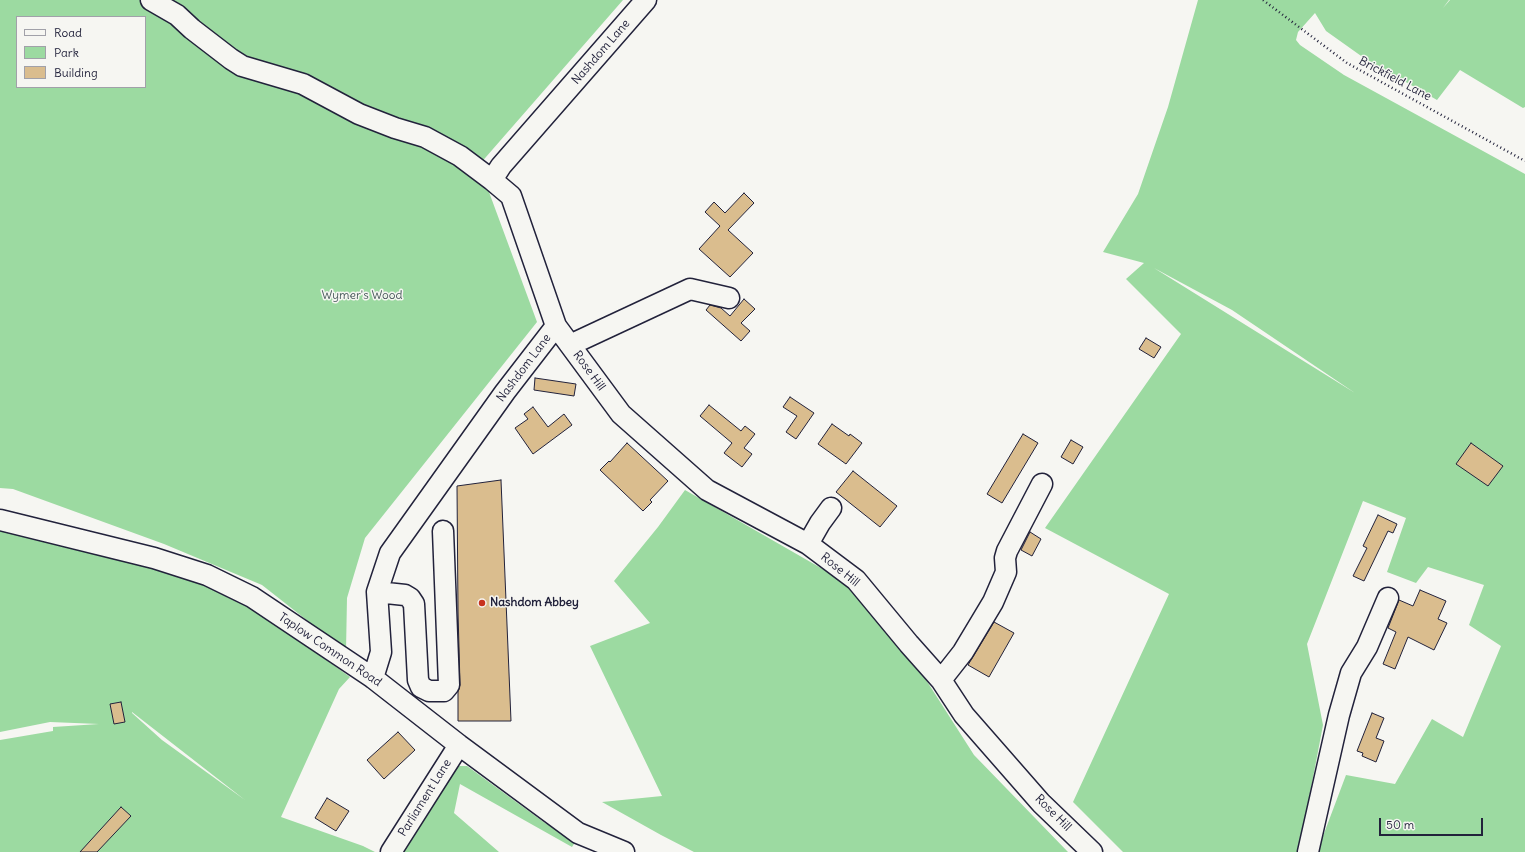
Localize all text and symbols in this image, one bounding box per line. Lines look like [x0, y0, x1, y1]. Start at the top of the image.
legend [16, 16, 146, 88]
street label: Nashdom Lane [569, 17, 633, 87]
text: Road [54, 25, 82, 40]
text: Park [54, 45, 79, 60]
street label: Brickfield Lane [1356, 54, 1434, 104]
text: Building [54, 65, 98, 80]
park label: Wymer's Wood [322, 289, 402, 303]
street label: Nashdom Lane [494, 331, 554, 405]
street label: Rose Hill [570, 348, 608, 394]
street label: Rose Hill [818, 550, 862, 590]
place label: Nashdom Abbey [490, 596, 579, 610]
marker: Nashdom Abbey [477, 598, 487, 608]
street label: Taplow Common Road [276, 610, 384, 690]
street label: Parliament Lane [395, 757, 455, 839]
street label: Rose Hill [1032, 792, 1074, 834]
scale bar [1381, 810, 1485, 836]
text: 50 m [1386, 817, 1414, 832]

